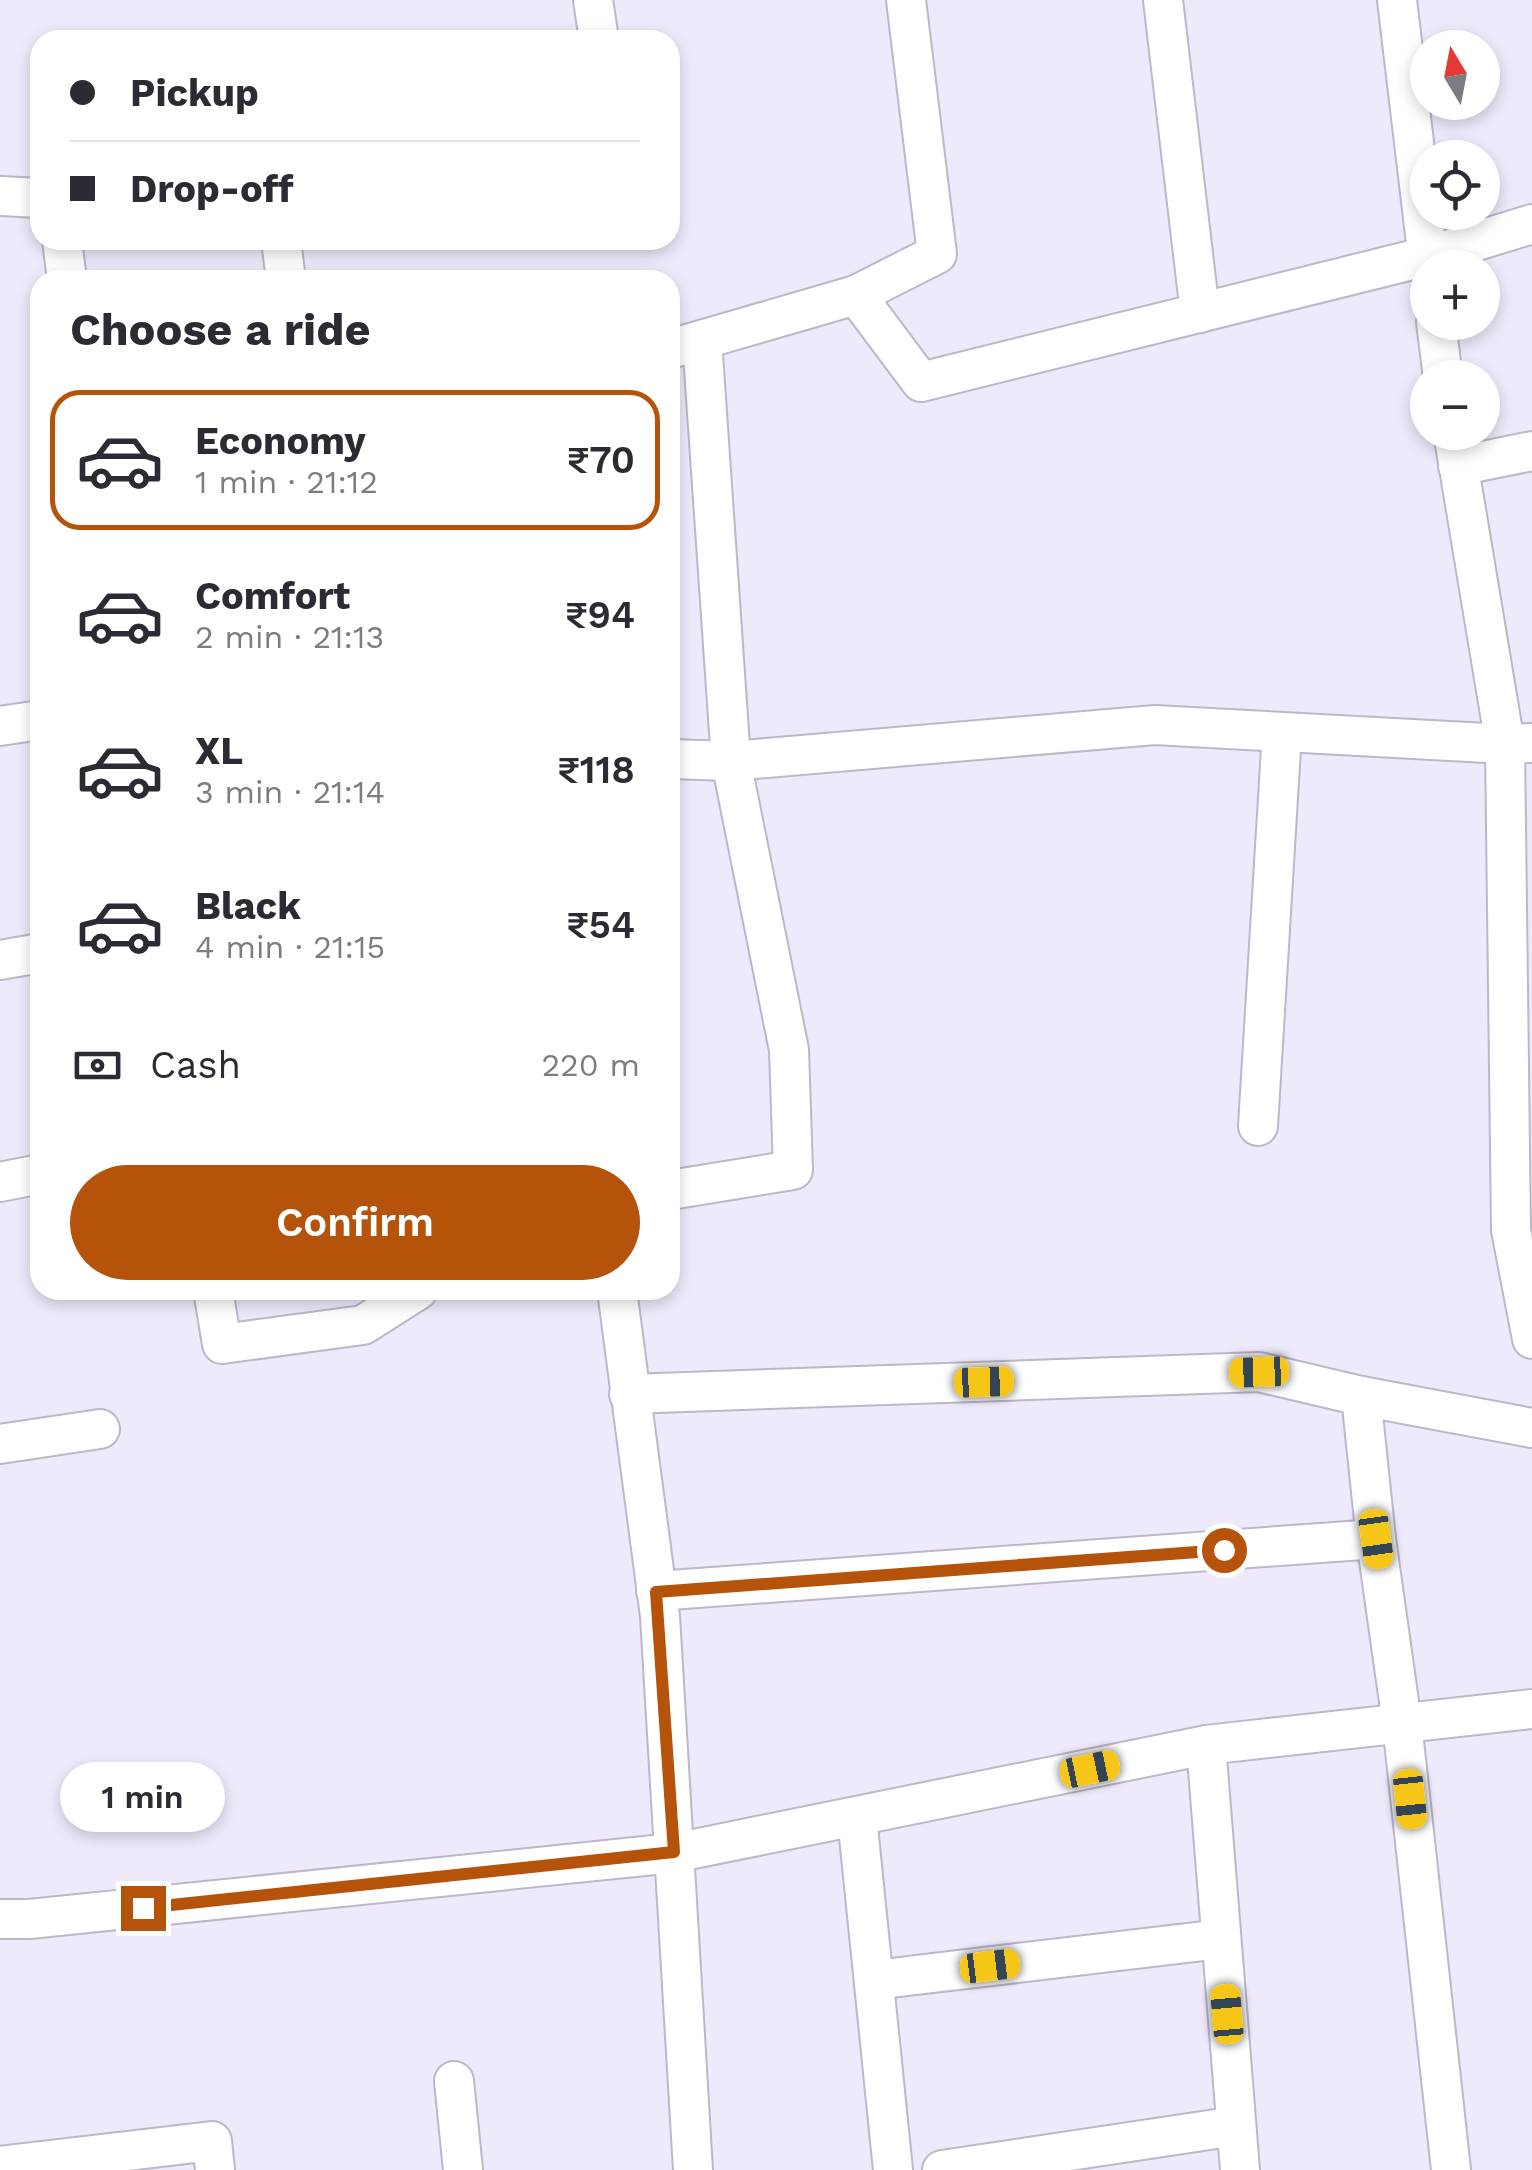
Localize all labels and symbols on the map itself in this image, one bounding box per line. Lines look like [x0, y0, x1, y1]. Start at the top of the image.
north arrow [1410, 30, 1500, 120]
car [1228, 1356, 1290, 1388]
car [953, 1366, 1015, 1398]
car [1357, 1507, 1395, 1571]
route start [1202, 1528, 1247, 1573]
car [1058, 1748, 1122, 1790]
callout: 1 min [61, 1763, 226, 1833]
car [1392, 1768, 1428, 1830]
route end [121, 1886, 166, 1931]
car [958, 1947, 1022, 1985]
car [1209, 1983, 1245, 2045]

